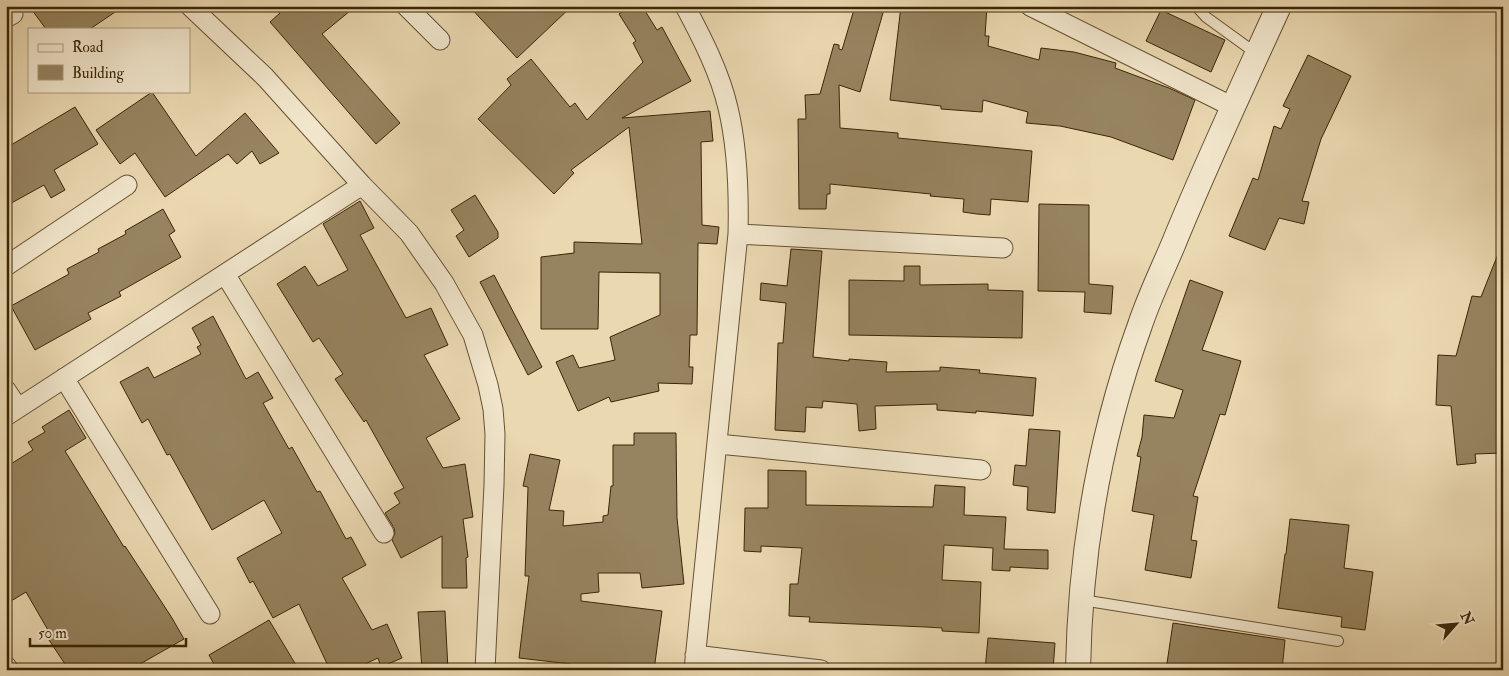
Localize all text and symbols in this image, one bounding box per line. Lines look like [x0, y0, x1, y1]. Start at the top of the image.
legend [28, 28, 190, 92]
text: Road [72, 38, 104, 57]
text: Building [72, 64, 124, 83]
north arrow [1432, 598, 1482, 648]
text: N [1456, 608, 1478, 628]
scale bar [30, 616, 186, 648]
text: 50 m [38, 624, 67, 643]

